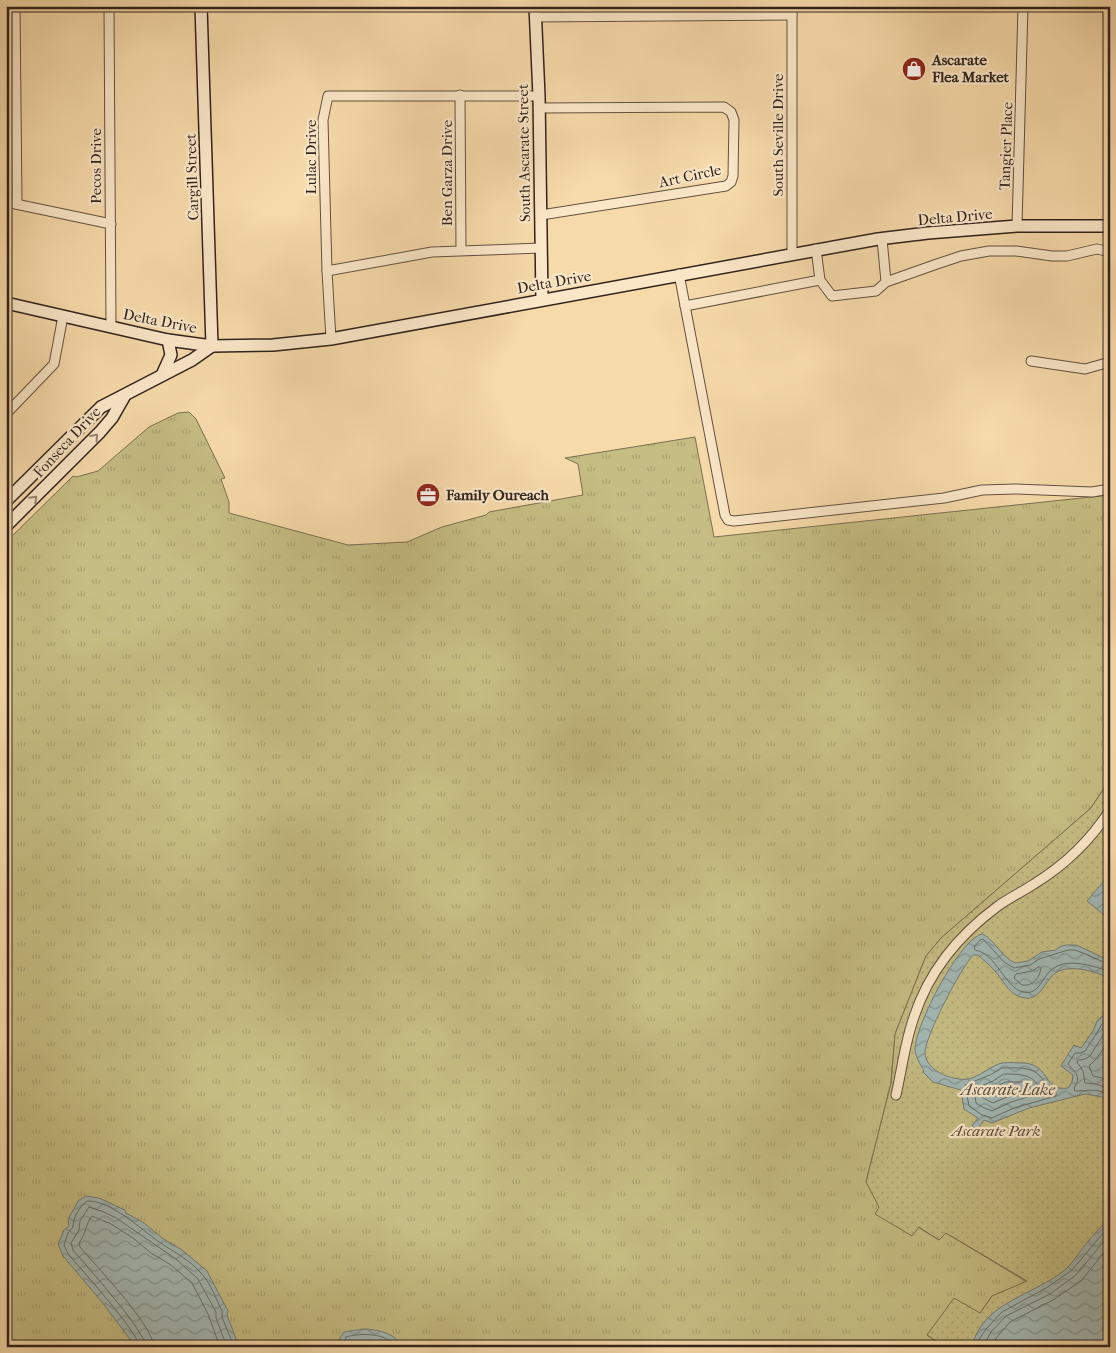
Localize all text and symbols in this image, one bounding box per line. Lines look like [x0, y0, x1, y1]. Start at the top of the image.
place label: Ascarate Flea Market [931, 51, 1010, 86]
shop icon: Ascarate Flea Market [901, 56, 927, 82]
street label: South Seville Drive [769, 73, 787, 197]
street label: South Ascarate Street [514, 83, 534, 222]
street label: Tangier Place [995, 101, 1017, 190]
street label: Lulac Drive [302, 119, 320, 195]
street label: Ben Garza Drive [438, 119, 456, 226]
street label: Pecos Drive [87, 128, 105, 204]
street label: Cargill Street [181, 133, 203, 221]
street label: Art Circle [656, 160, 724, 192]
street label: Delta Drive [917, 205, 994, 229]
street label: Delta Drive [515, 267, 593, 297]
street label: Delta Drive [121, 305, 199, 337]
street label: Fonseca Drive [30, 402, 105, 481]
one-way arrow [90, 433, 99, 442]
office icon: Family Oureach [415, 482, 441, 508]
place label: Family Oureach [445, 486, 549, 504]
one-way arrow [28, 495, 37, 504]
water label: Ascarate Lake [959, 1080, 1055, 1099]
park label: Ascarate Park [950, 1122, 1040, 1140]

